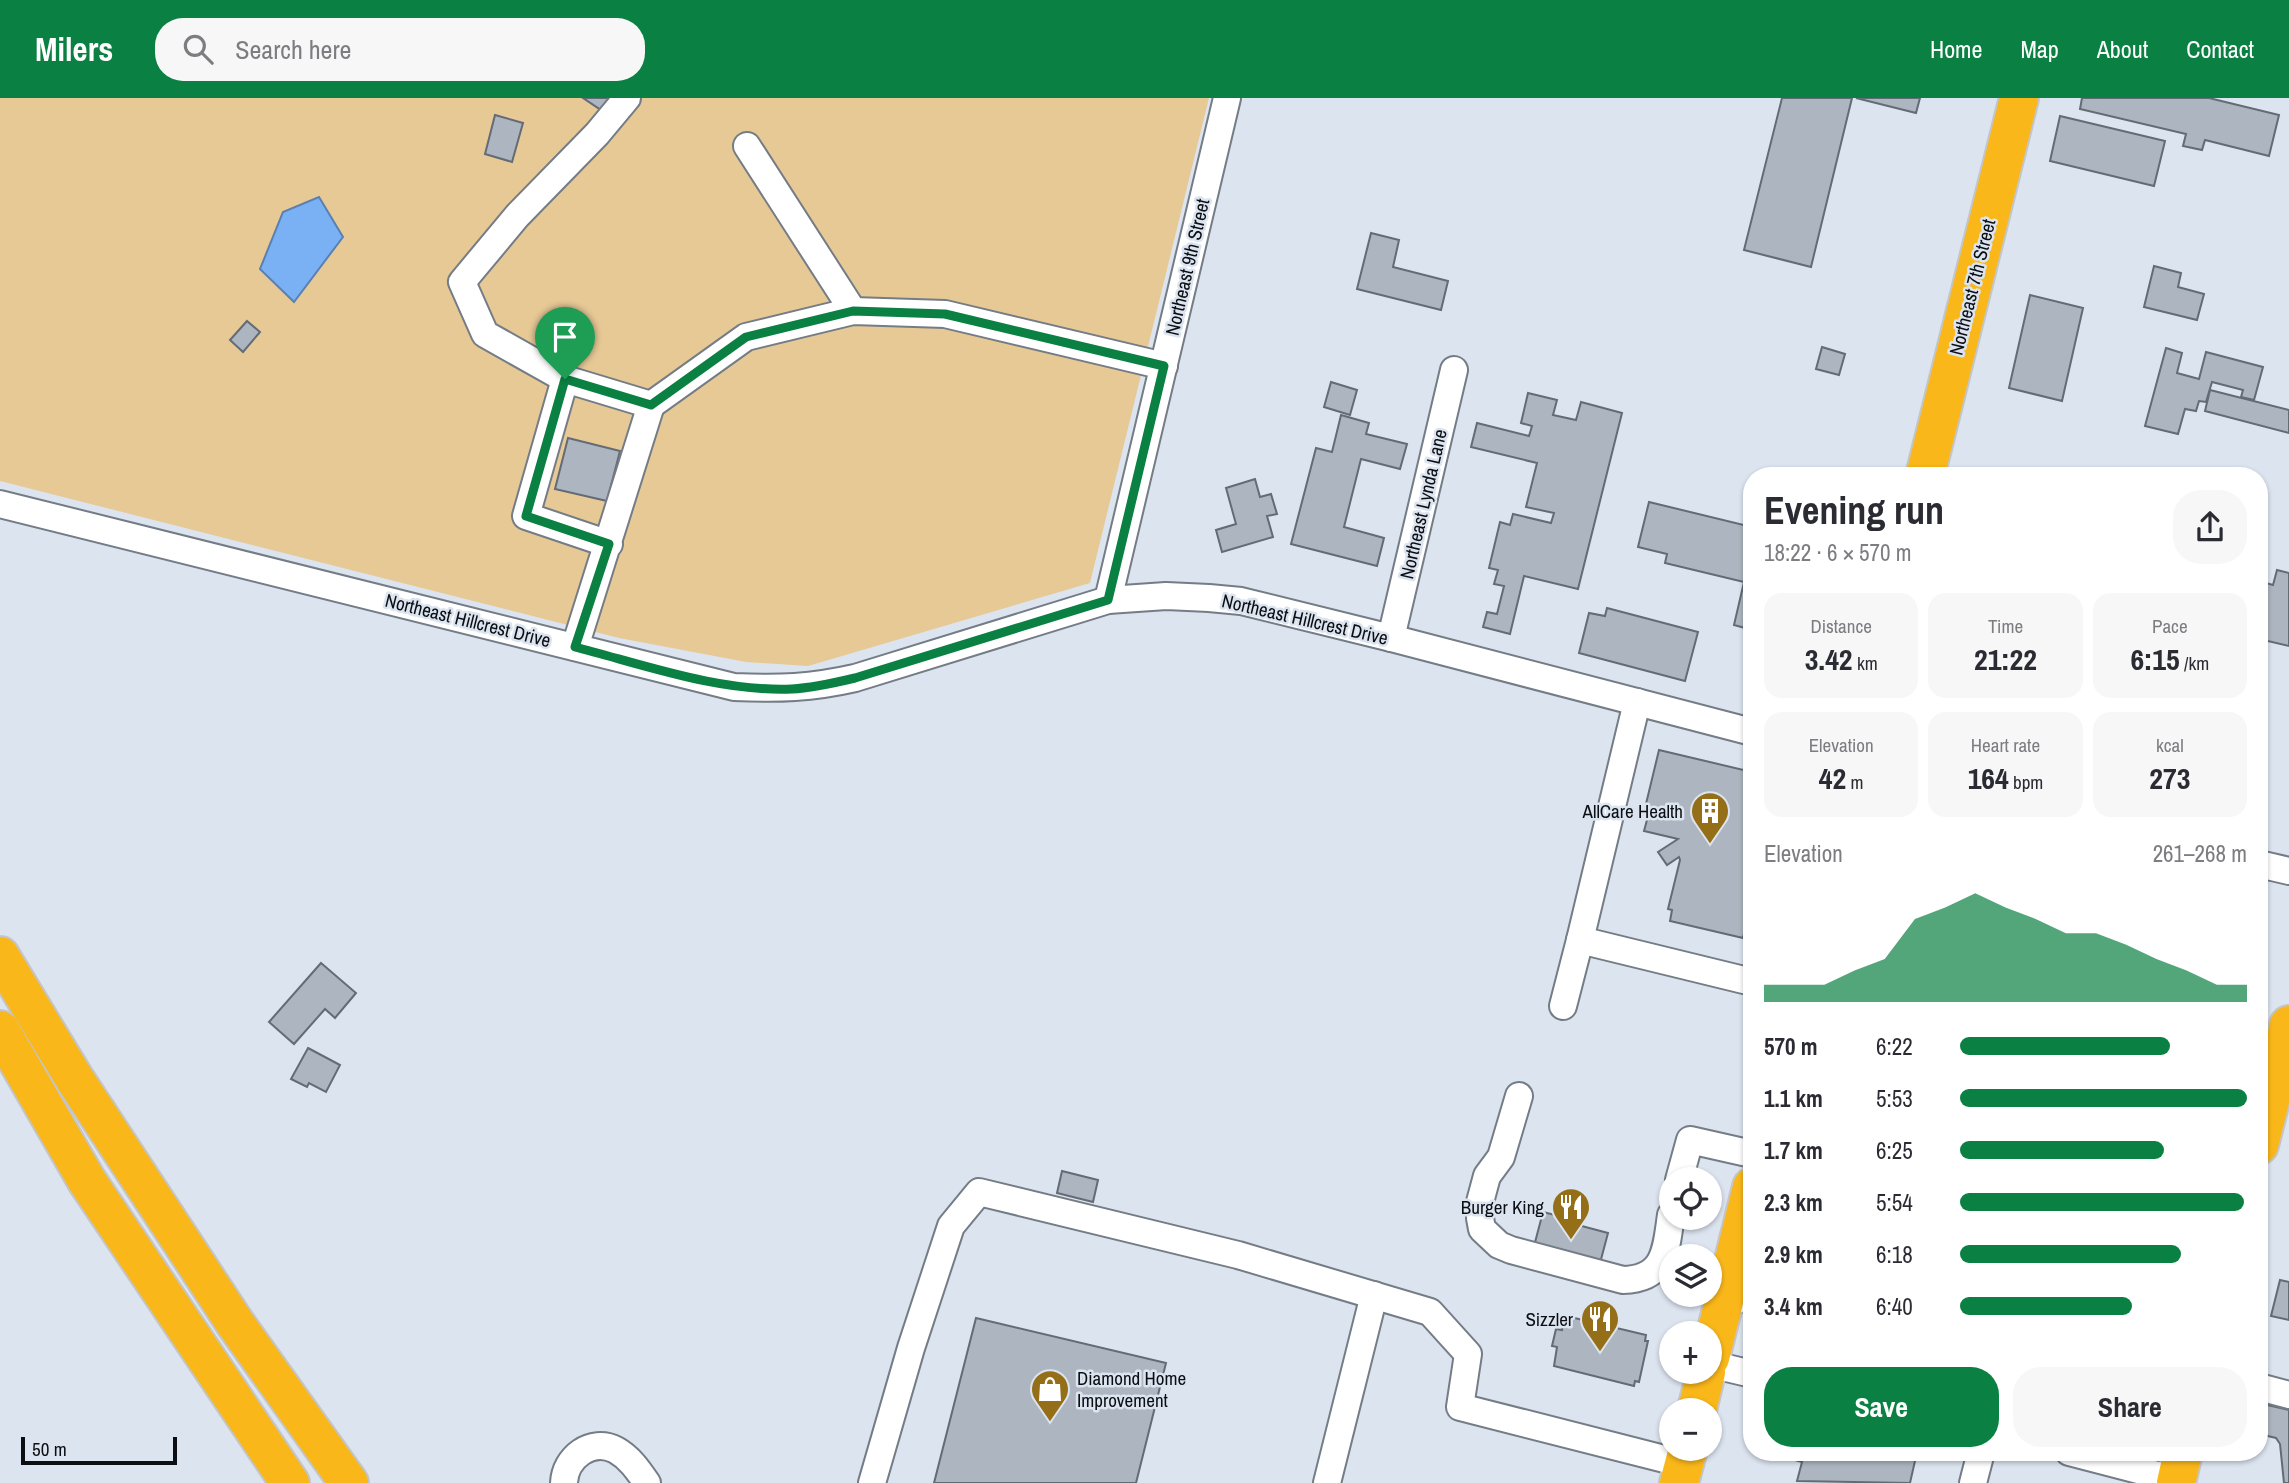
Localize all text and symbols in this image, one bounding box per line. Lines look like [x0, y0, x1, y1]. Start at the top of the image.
search box [155, 18, 645, 81]
text: Milers [35, 27, 113, 71]
icon: search [179, 30, 217, 68]
text: Search here [235, 32, 351, 67]
text: Home [1930, 33, 1982, 65]
text: Map [2020, 33, 2059, 65]
text: About [2097, 33, 2148, 65]
text: Contact [2186, 33, 2254, 65]
street label: Northeast 9th Street [1159, 195, 1215, 338]
street label: Northeast 7th Street [1943, 216, 2002, 358]
pin [535, 307, 595, 379]
icon: arrive [546, 318, 584, 356]
street label: Northeast Lynda Lane [1393, 427, 1453, 581]
text: Evening run [1764, 485, 1944, 536]
button: share [2173, 490, 2247, 564]
text: 18:22 · 6 × 570 m [1764, 537, 1911, 568]
street label: Northeast Hillcrest Drive [383, 587, 553, 653]
street label: Northeast Hillcrest Drive [1219, 587, 1391, 651]
text: Distance [1810, 613, 1872, 639]
text: Time [1988, 613, 2023, 639]
text: Pace [2152, 613, 2188, 639]
text: 3.42 [1805, 639, 1853, 679]
text: 21:22 [1974, 639, 2037, 679]
text: 6:15 [2130, 639, 2180, 679]
text: km [1853, 650, 1878, 676]
text: /km [2180, 650, 2209, 676]
text: Elevation [1809, 732, 1874, 758]
text: Heart rate [1971, 732, 2040, 758]
text: kcal [2156, 732, 2184, 758]
text: 42 [1819, 758, 1846, 798]
text: 164 [1968, 758, 2009, 798]
text: 273 [2149, 758, 2190, 798]
text: m [1846, 769, 1864, 795]
text: bpm [2009, 769, 2043, 795]
building icon: AllCare Health [1689, 790, 1731, 845]
place label: AllCare Health [1582, 798, 1683, 824]
text: Elevation [1764, 838, 1843, 869]
text: 261–268 m [2153, 838, 2247, 869]
text: 570 m [1764, 1031, 1817, 1062]
text: 6:22 [1876, 1031, 1913, 1062]
text: 1.1 km [1764, 1083, 1823, 1114]
text: 5:53 [1876, 1083, 1913, 1114]
text: 1.7 km [1764, 1135, 1823, 1166]
text: 6:25 [1876, 1135, 1913, 1166]
map controls [1659, 1167, 1722, 1461]
button: locate [1659, 1167, 1722, 1230]
restaurant icon: Burger King [1550, 1186, 1592, 1241]
text: 2.3 km [1764, 1187, 1823, 1218]
text: 5:54 [1876, 1187, 1913, 1218]
place label: Burger King [1461, 1194, 1544, 1220]
text: 2.9 km [1764, 1239, 1823, 1270]
text: 6:18 [1876, 1239, 1913, 1270]
button: layers [1659, 1244, 1722, 1307]
text: 3.4 km [1764, 1291, 1823, 1322]
text: 6:40 [1876, 1291, 1913, 1322]
restaurant icon: Sizzler [1579, 1298, 1621, 1353]
place label: Sizzler [1525, 1306, 1574, 1332]
button: + [1659, 1321, 1722, 1384]
place label: Diamond Home Improvement [1077, 1365, 1186, 1413]
button: Save [1764, 1367, 1999, 1447]
button: Share [2013, 1367, 2247, 1447]
shop icon: Diamond Home Improvement [1029, 1368, 1071, 1423]
button: − [1659, 1398, 1722, 1461]
scale bar [21, 1434, 177, 1466]
text: 50 m [32, 1436, 67, 1462]

